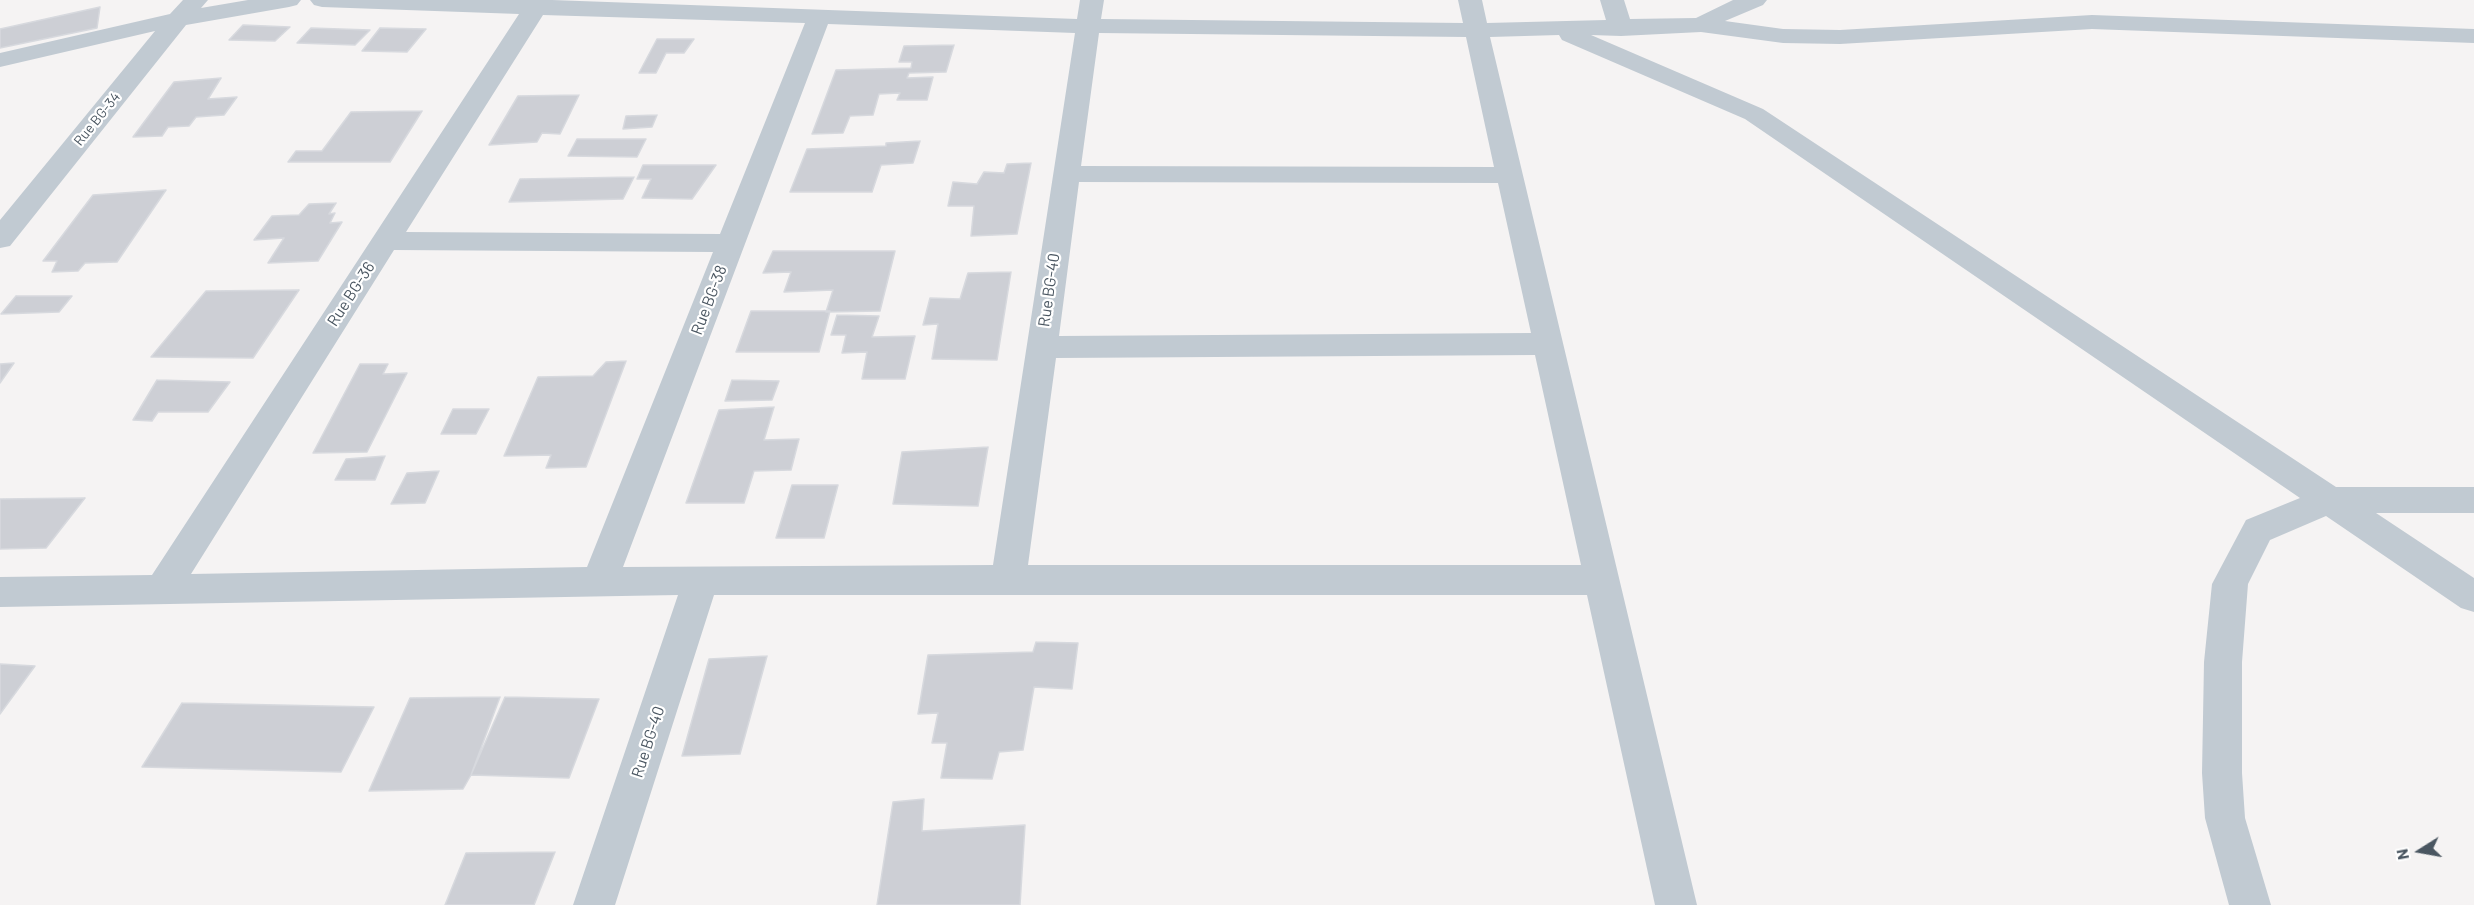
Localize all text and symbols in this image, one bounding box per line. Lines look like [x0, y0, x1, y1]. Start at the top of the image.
street label: Rue BG-34 [70, 89, 124, 149]
street label: Rue BG-40 [1034, 252, 1064, 328]
street label: Rue BG-36 [323, 258, 379, 330]
street label: Rue BG-38 [687, 263, 731, 337]
street label: Rue BG-40 [627, 704, 669, 780]
north arrow [2390, 821, 2450, 881]
text: N [2392, 848, 2412, 862]

